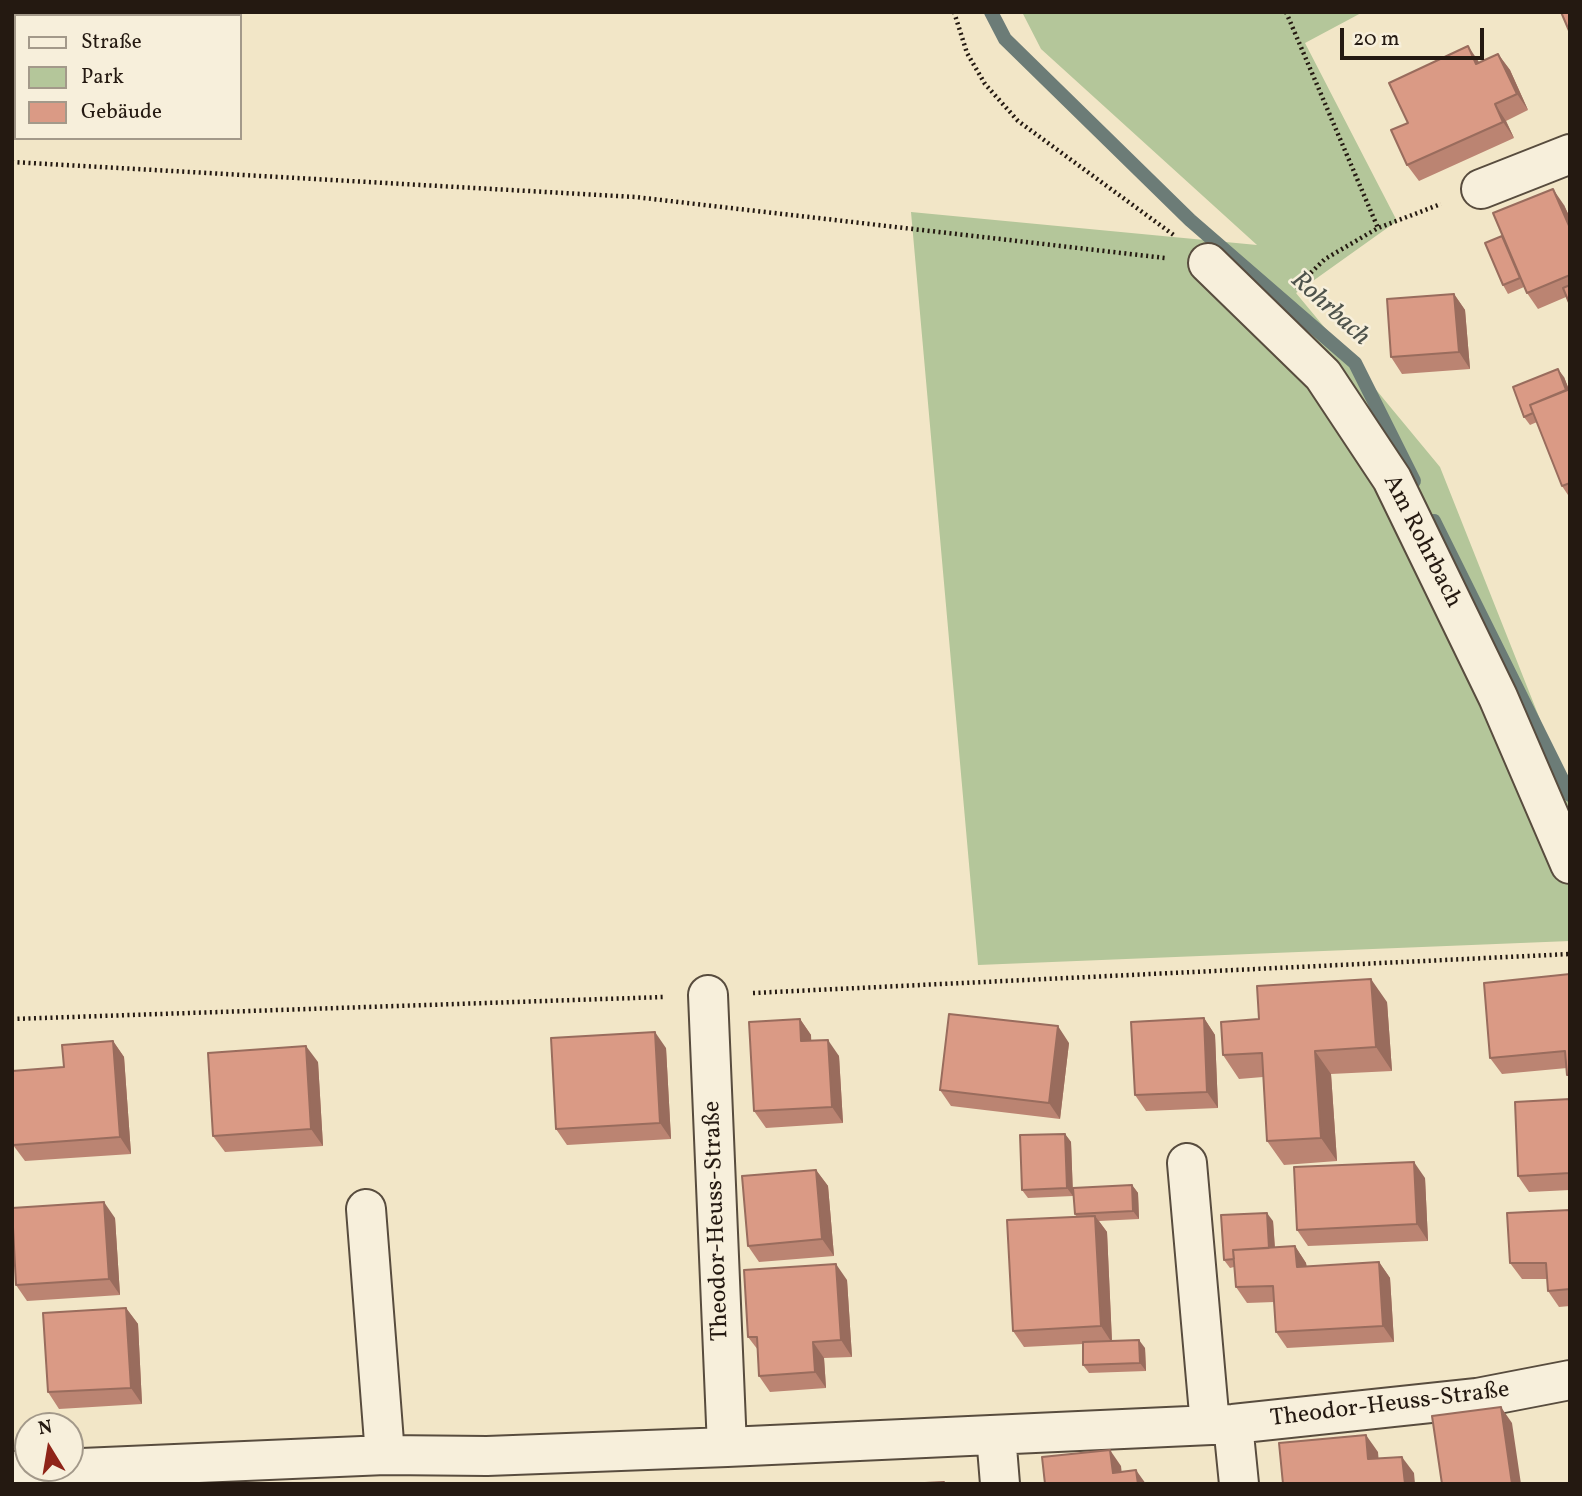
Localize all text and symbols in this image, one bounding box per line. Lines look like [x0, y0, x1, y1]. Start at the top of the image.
legend [14, 14, 242, 140]
scale bar [1344, 14, 1488, 58]
text: 20 m [1353, 25, 1399, 54]
text: Straße [81, 28, 142, 57]
text: Park [81, 63, 124, 92]
text: Gebäude [81, 98, 162, 127]
water label: Rohrbach [1283, 266, 1375, 354]
street label: Am Rohrbach [1375, 471, 1467, 613]
street label: Theodor-Heuss-Straße [699, 1100, 737, 1342]
street label: Theodor-Heuss-Straße [1269, 1377, 1511, 1435]
north arrow [14, 1412, 84, 1482]
text: N [36, 1414, 55, 1442]

